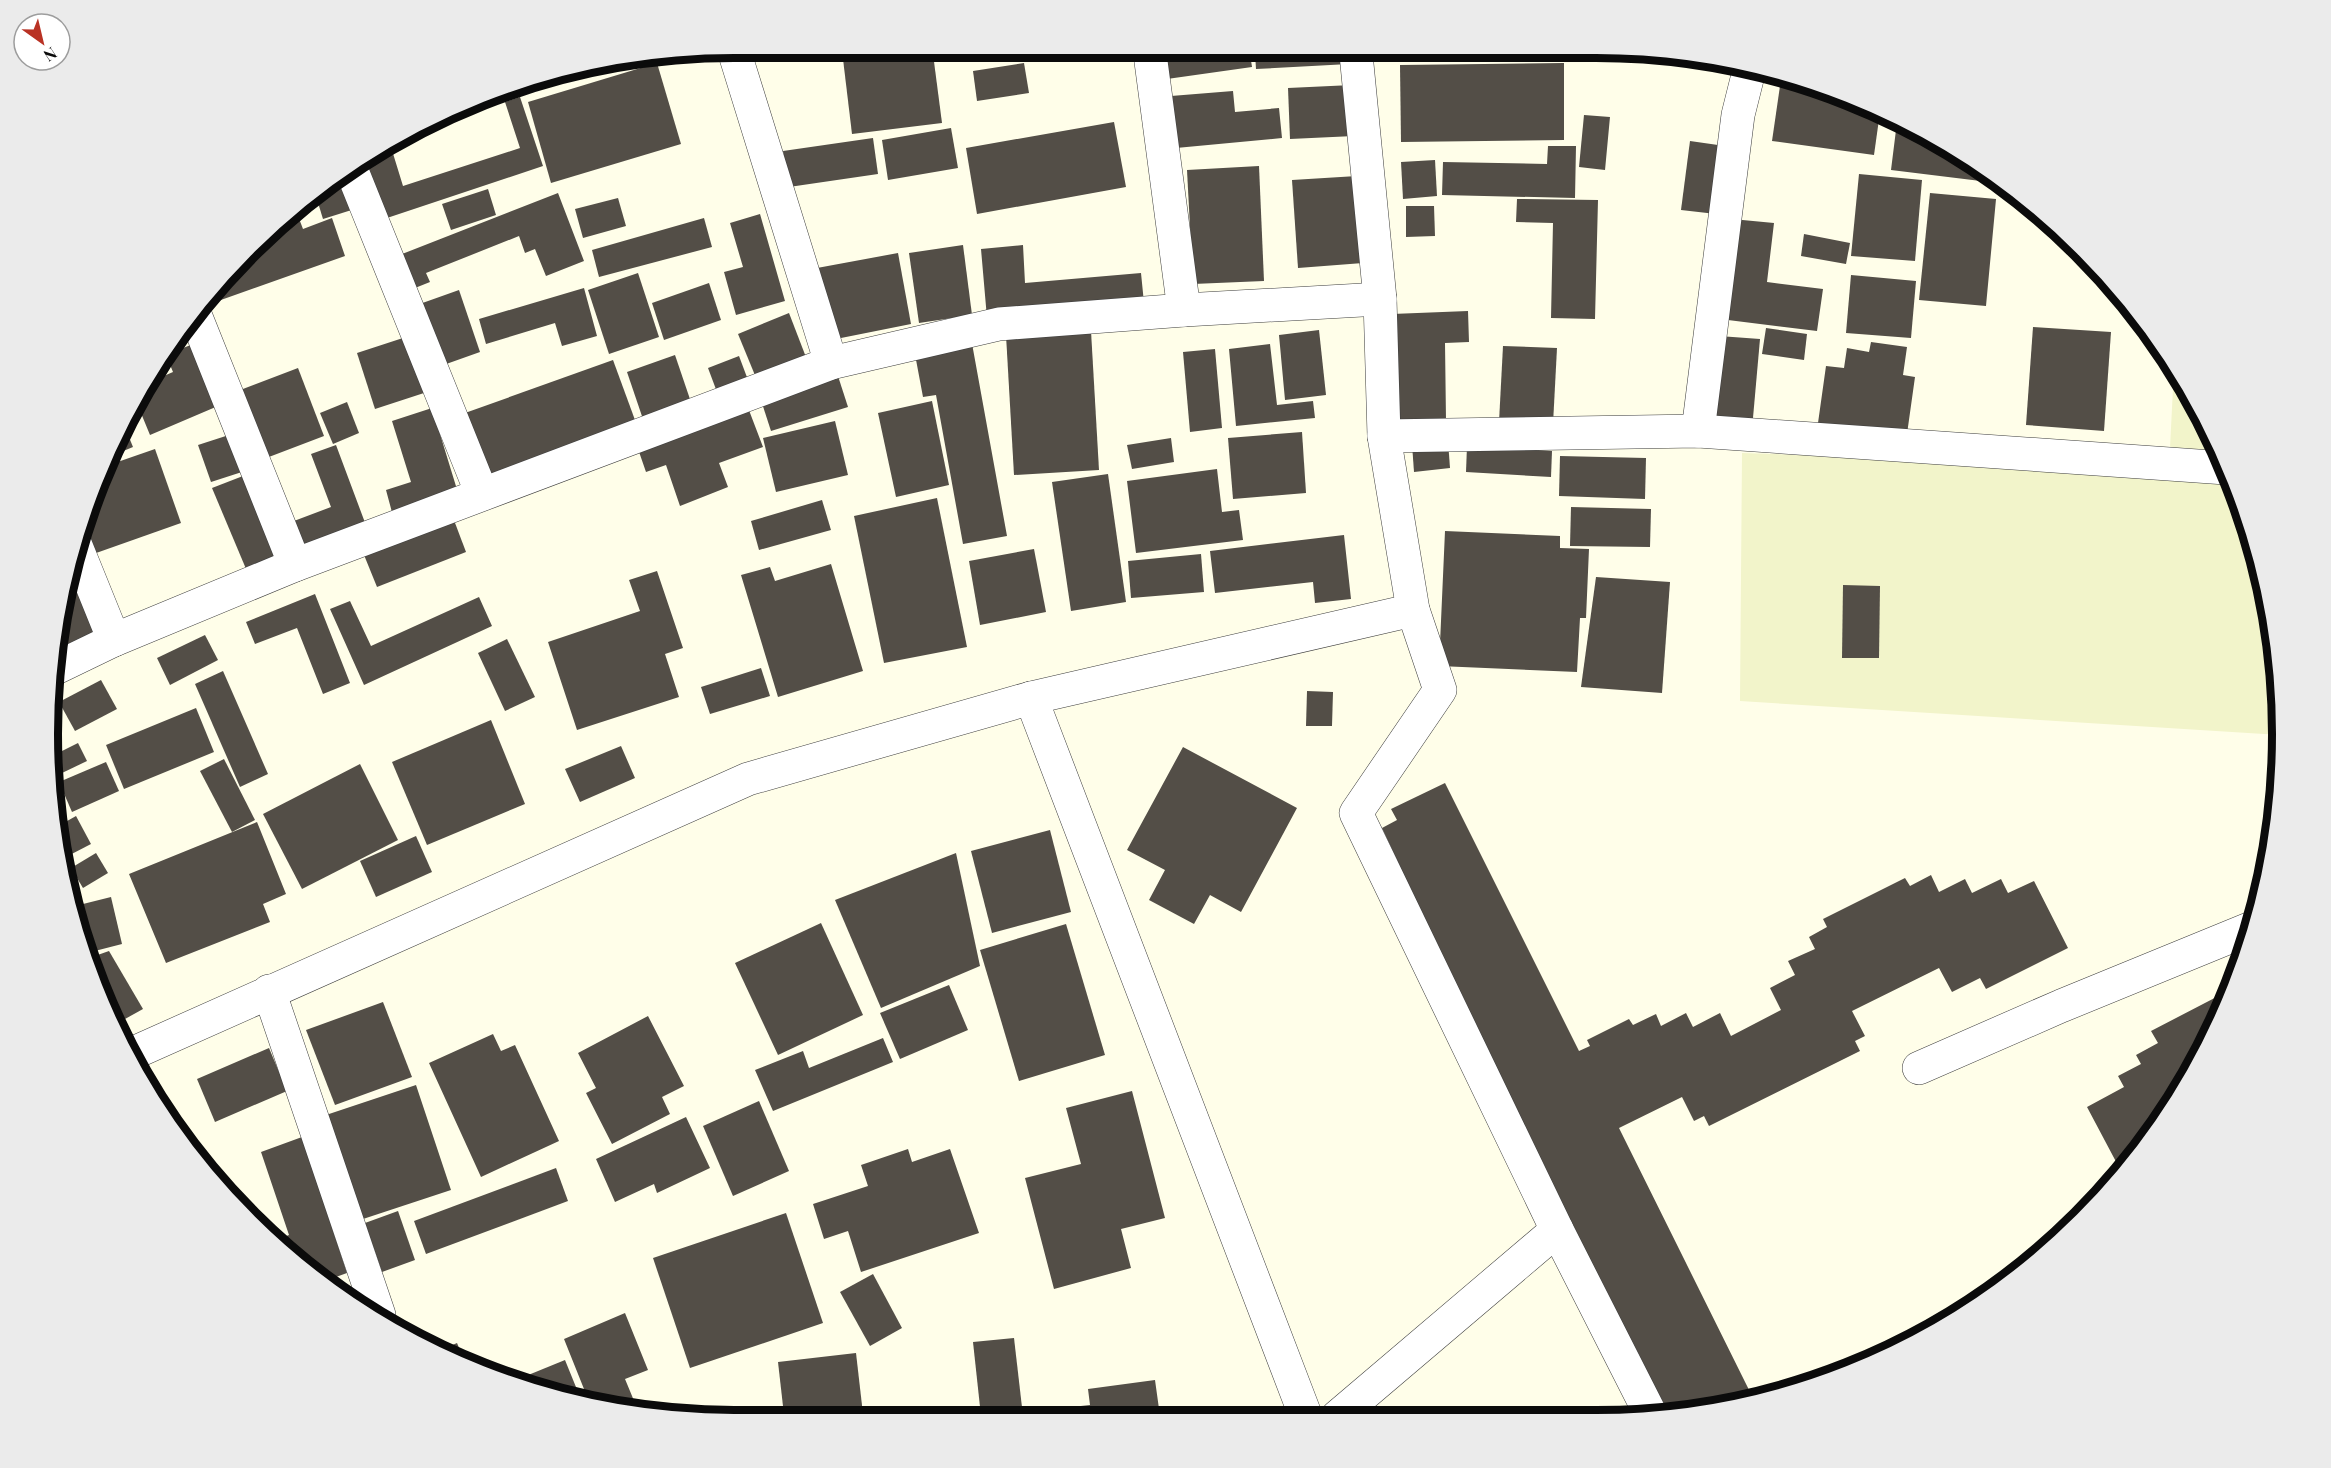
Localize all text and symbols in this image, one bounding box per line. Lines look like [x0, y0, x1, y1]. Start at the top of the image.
north arrow [12, 12, 72, 72]
text: N [40, 43, 61, 67]

